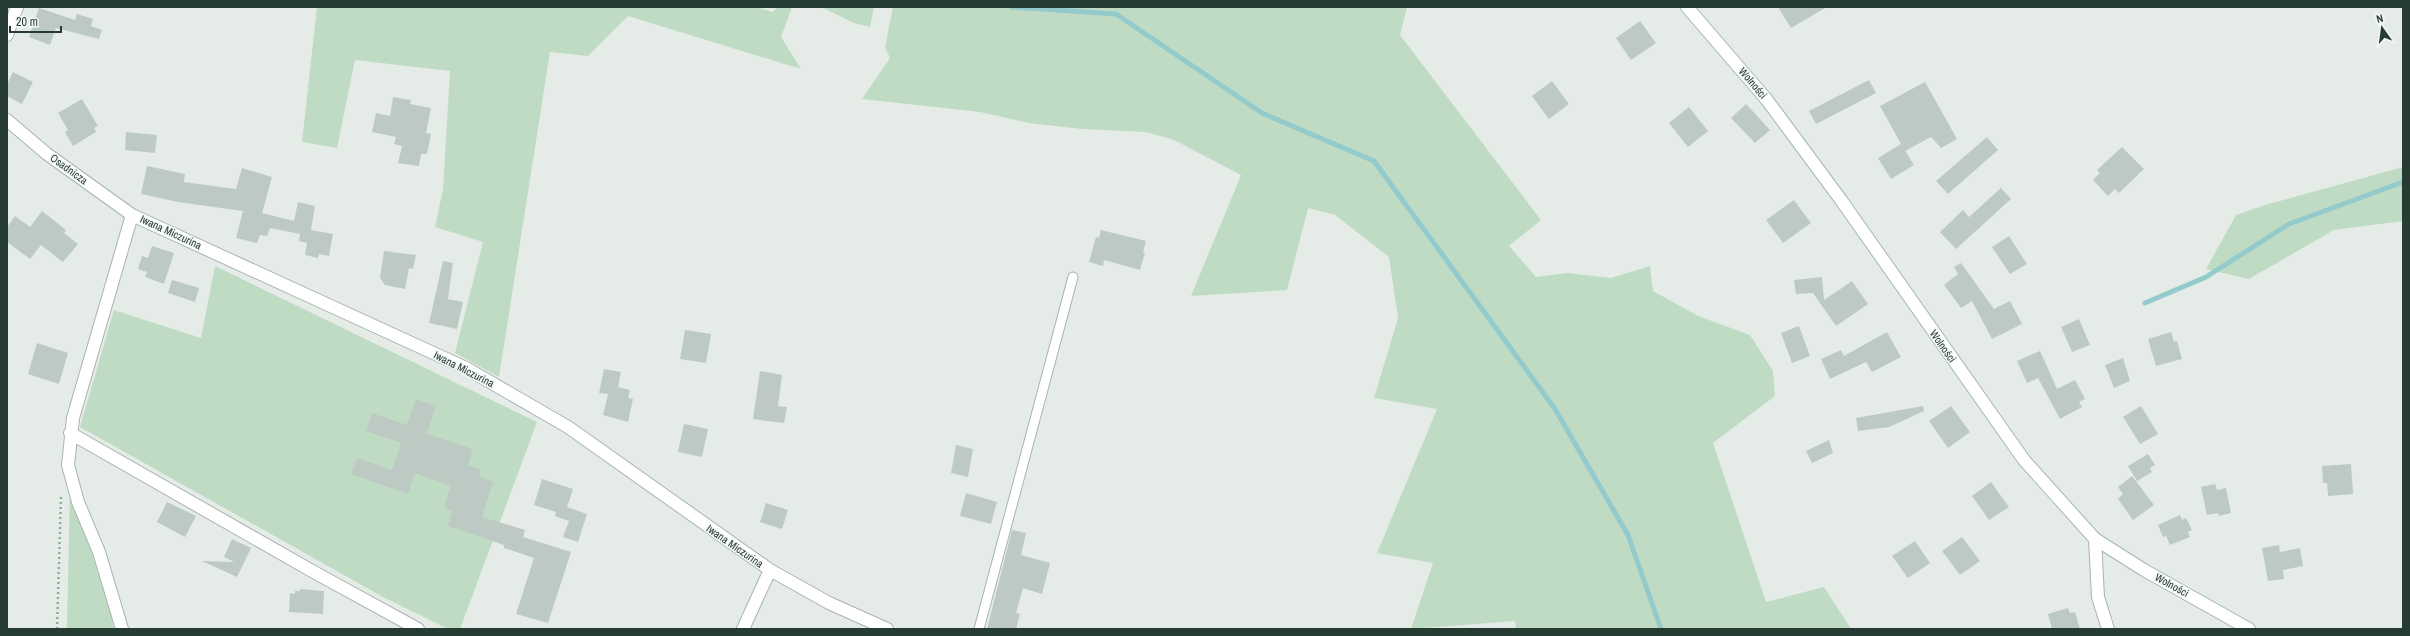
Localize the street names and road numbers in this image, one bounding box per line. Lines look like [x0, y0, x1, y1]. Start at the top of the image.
street label: Wolności [1736, 64, 1770, 102]
street label: Osadnicza [47, 151, 91, 187]
street label: Iwana Miczurina [138, 212, 204, 252]
street label: Wolności [1927, 327, 1959, 365]
street label: Iwana Miczurina [431, 348, 497, 390]
street label: Iwana Miczurina [704, 521, 766, 571]
street label: Wolności [2152, 570, 2192, 600]

